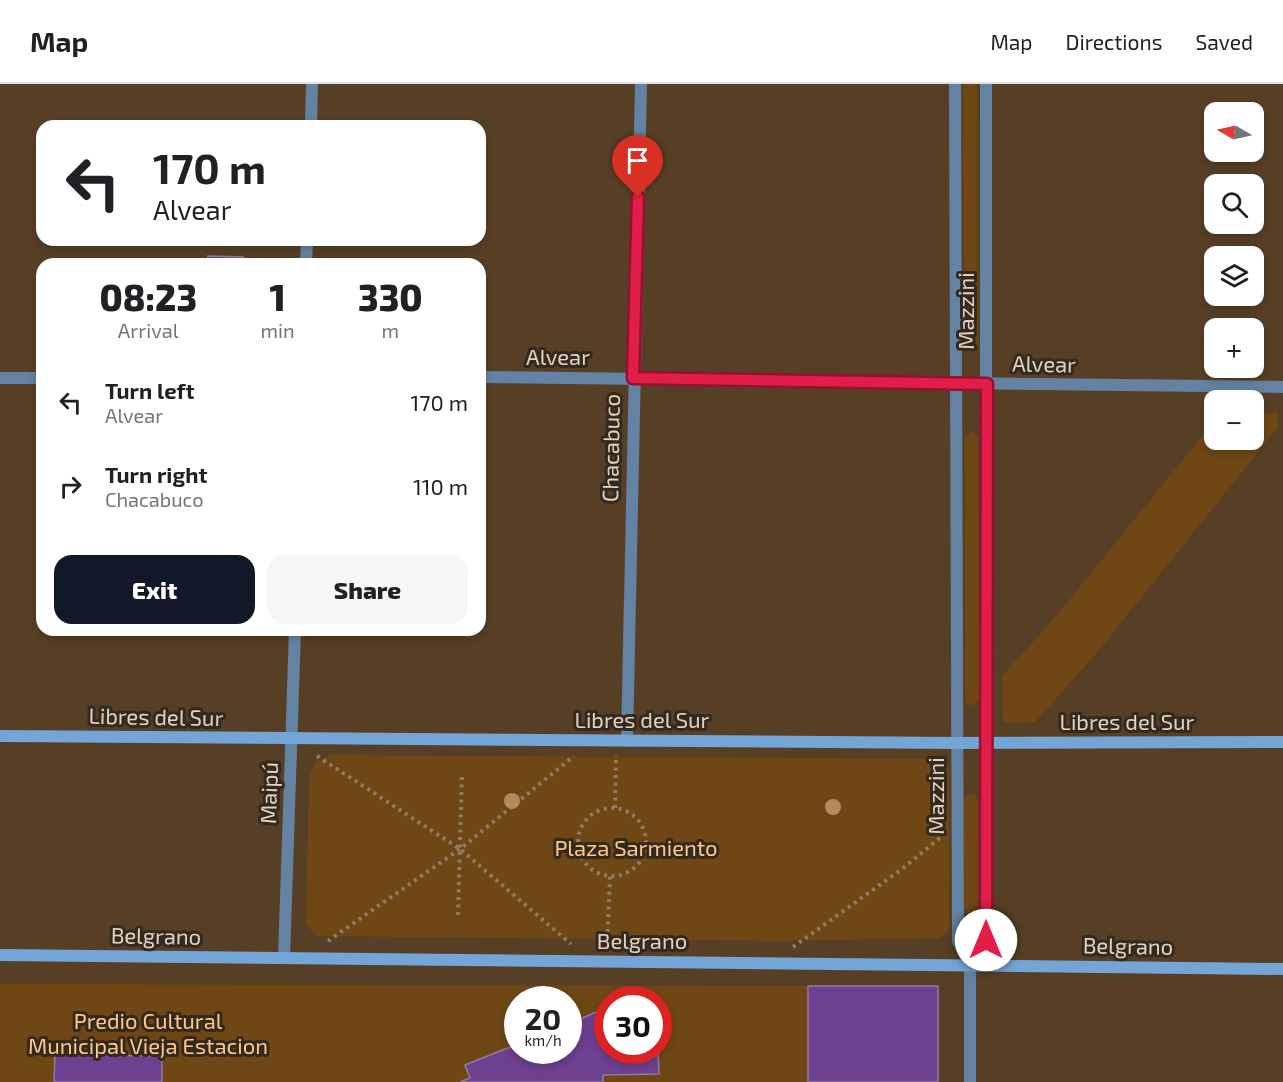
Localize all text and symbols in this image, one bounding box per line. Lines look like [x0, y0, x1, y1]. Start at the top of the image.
text: Map [30, 24, 88, 58]
text: Map [990, 29, 1033, 54]
text: Directions [1066, 29, 1162, 54]
text: Saved [1195, 29, 1253, 54]
north arrow [1204, 102, 1264, 162]
map controls [1204, 102, 1264, 450]
pin [612, 135, 663, 197]
text: 170 m [153, 142, 266, 192]
icon: left [54, 144, 132, 222]
icon: arrive [621, 144, 654, 177]
button: search [1204, 174, 1264, 234]
text: Alvear [153, 193, 232, 225]
button: layers [1204, 246, 1264, 306]
street label: Mazzini [952, 272, 978, 350]
text: 08:23 [99, 275, 197, 318]
text: 1 [269, 275, 286, 318]
text: 330 [358, 275, 423, 318]
text: Arrival [118, 318, 179, 342]
text: min [260, 318, 295, 342]
text: m [382, 318, 399, 342]
button: + [1204, 318, 1264, 378]
street label: Alvear [526, 343, 590, 369]
street label: Alvear [1012, 349, 1076, 377]
text: Turn left [105, 377, 194, 403]
icon: left [54, 386, 87, 419]
text: 170 m [411, 389, 468, 415]
button: − [1204, 390, 1264, 450]
street label: Chacabuco [596, 394, 624, 502]
text: Alvear [105, 403, 163, 427]
text: Turn right [105, 461, 207, 487]
icon: right [54, 470, 87, 503]
text: 110 m [413, 473, 468, 499]
text: Chacabuco [105, 487, 204, 511]
button: Exit [54, 555, 255, 624]
button: Share [267, 555, 468, 624]
street label: Libres del Sur [88, 702, 224, 730]
street label: Libres del Sur [575, 706, 710, 732]
street label: Libres del Sur [1060, 708, 1195, 734]
street label: Mazzini [922, 757, 948, 835]
street label: Maipú [254, 761, 282, 824]
park label: Plaza Sarmiento [554, 834, 718, 860]
position arrow [954, 908, 1018, 972]
street label: Belgrano [111, 921, 201, 949]
street label: Belgrano [597, 927, 687, 953]
street label: Belgrano [1083, 931, 1173, 959]
speed limit sign: 30 [594, 986, 672, 1064]
text: 20 [525, 1000, 561, 1036]
park label: Predio Cultural Municipal Vieja Estacion [28, 1007, 268, 1059]
text: km/h [524, 1031, 562, 1049]

